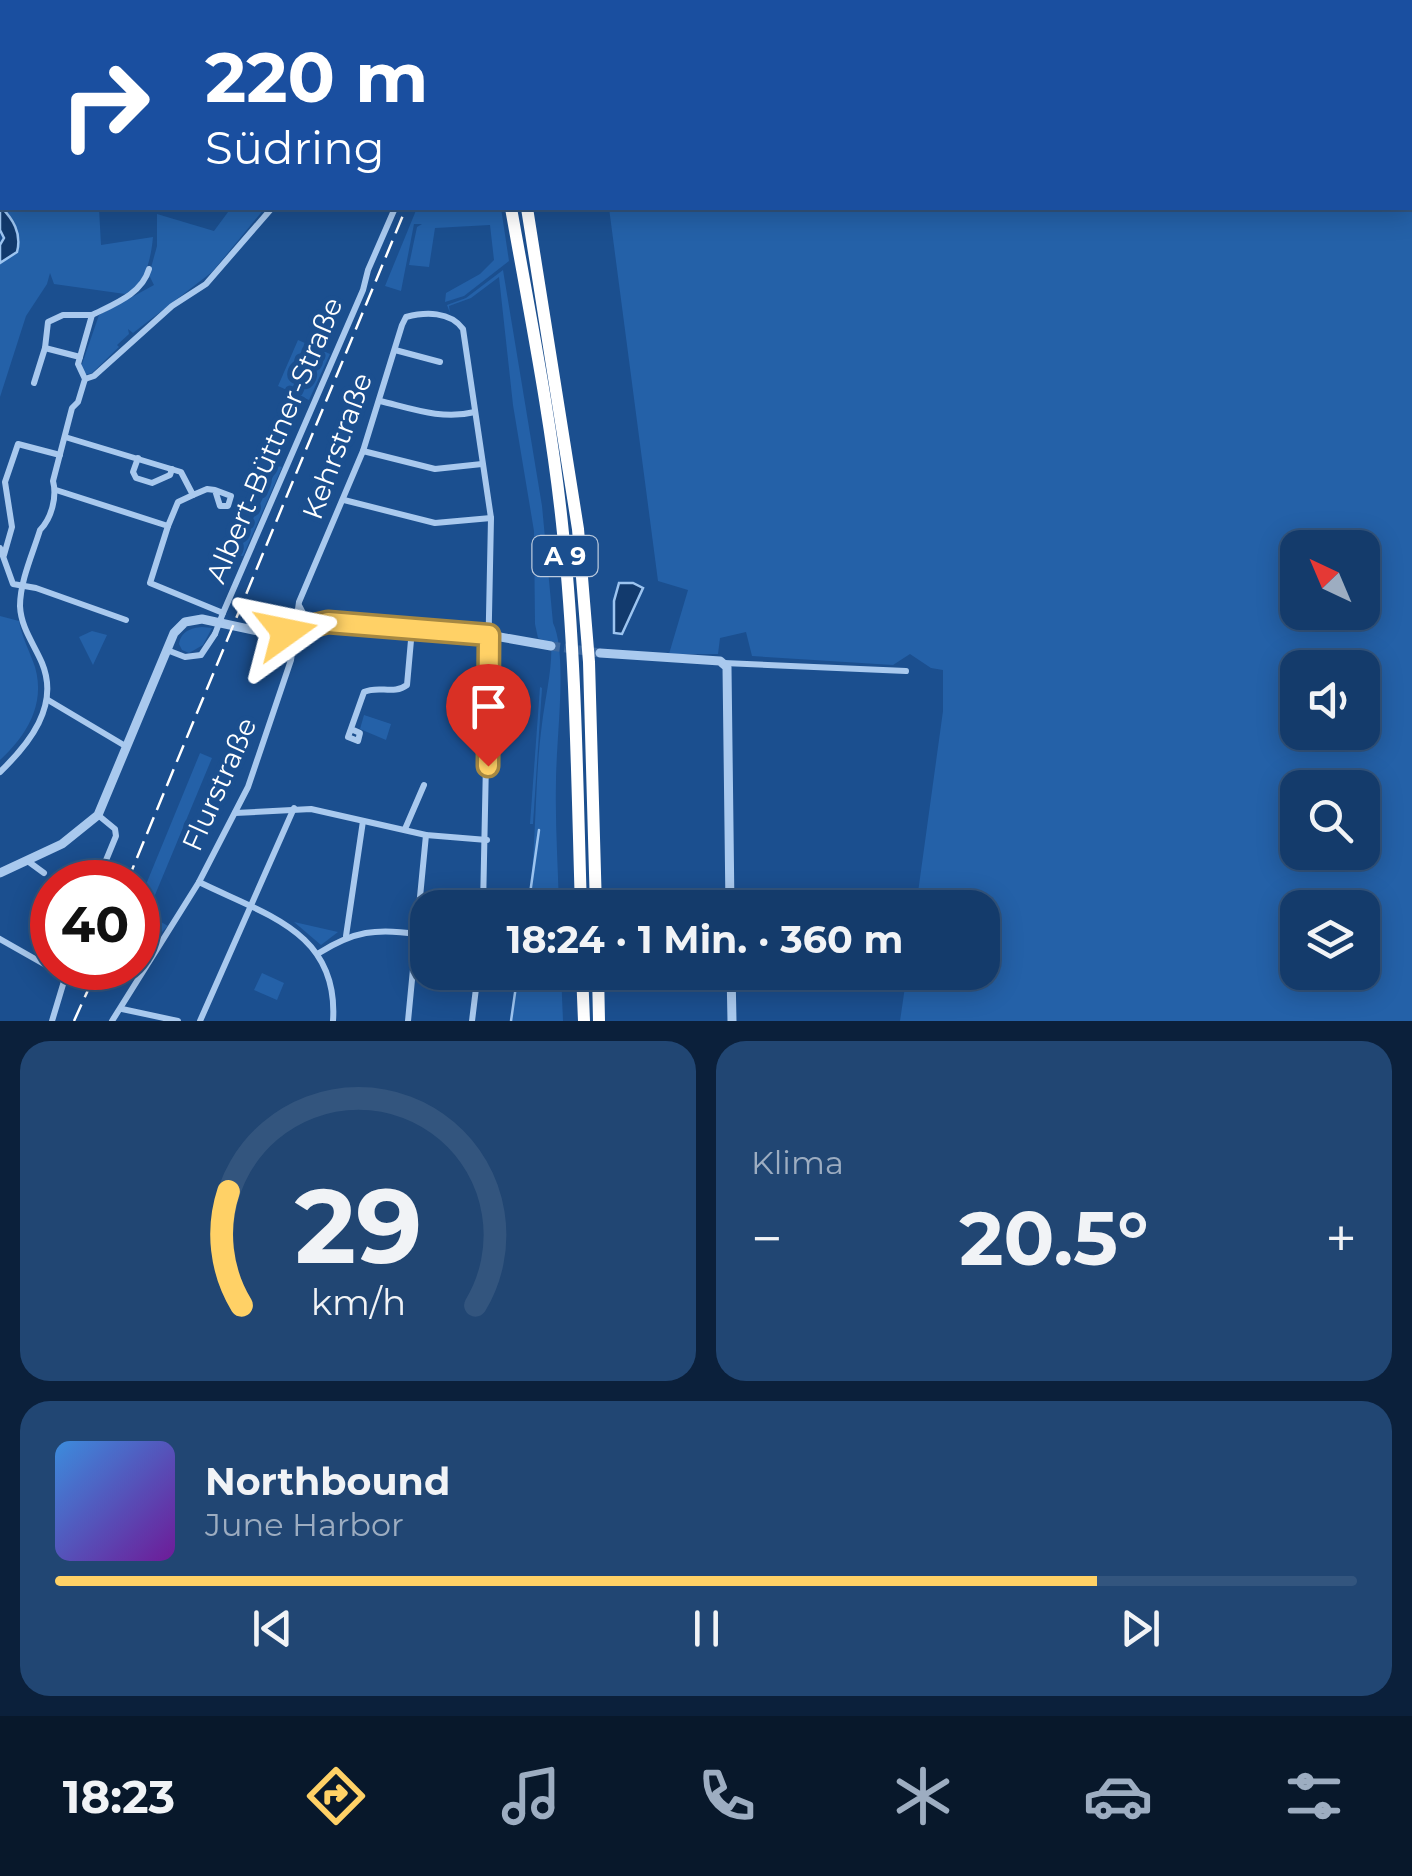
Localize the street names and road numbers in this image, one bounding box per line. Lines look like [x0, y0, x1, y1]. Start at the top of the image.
street label: Albert-Büttner-Straße [198, 292, 350, 588]
street label: Kehrstraße [295, 368, 379, 524]
road number: A 9 [532, 536, 598, 576]
street label: Flurstraße [174, 712, 264, 856]

